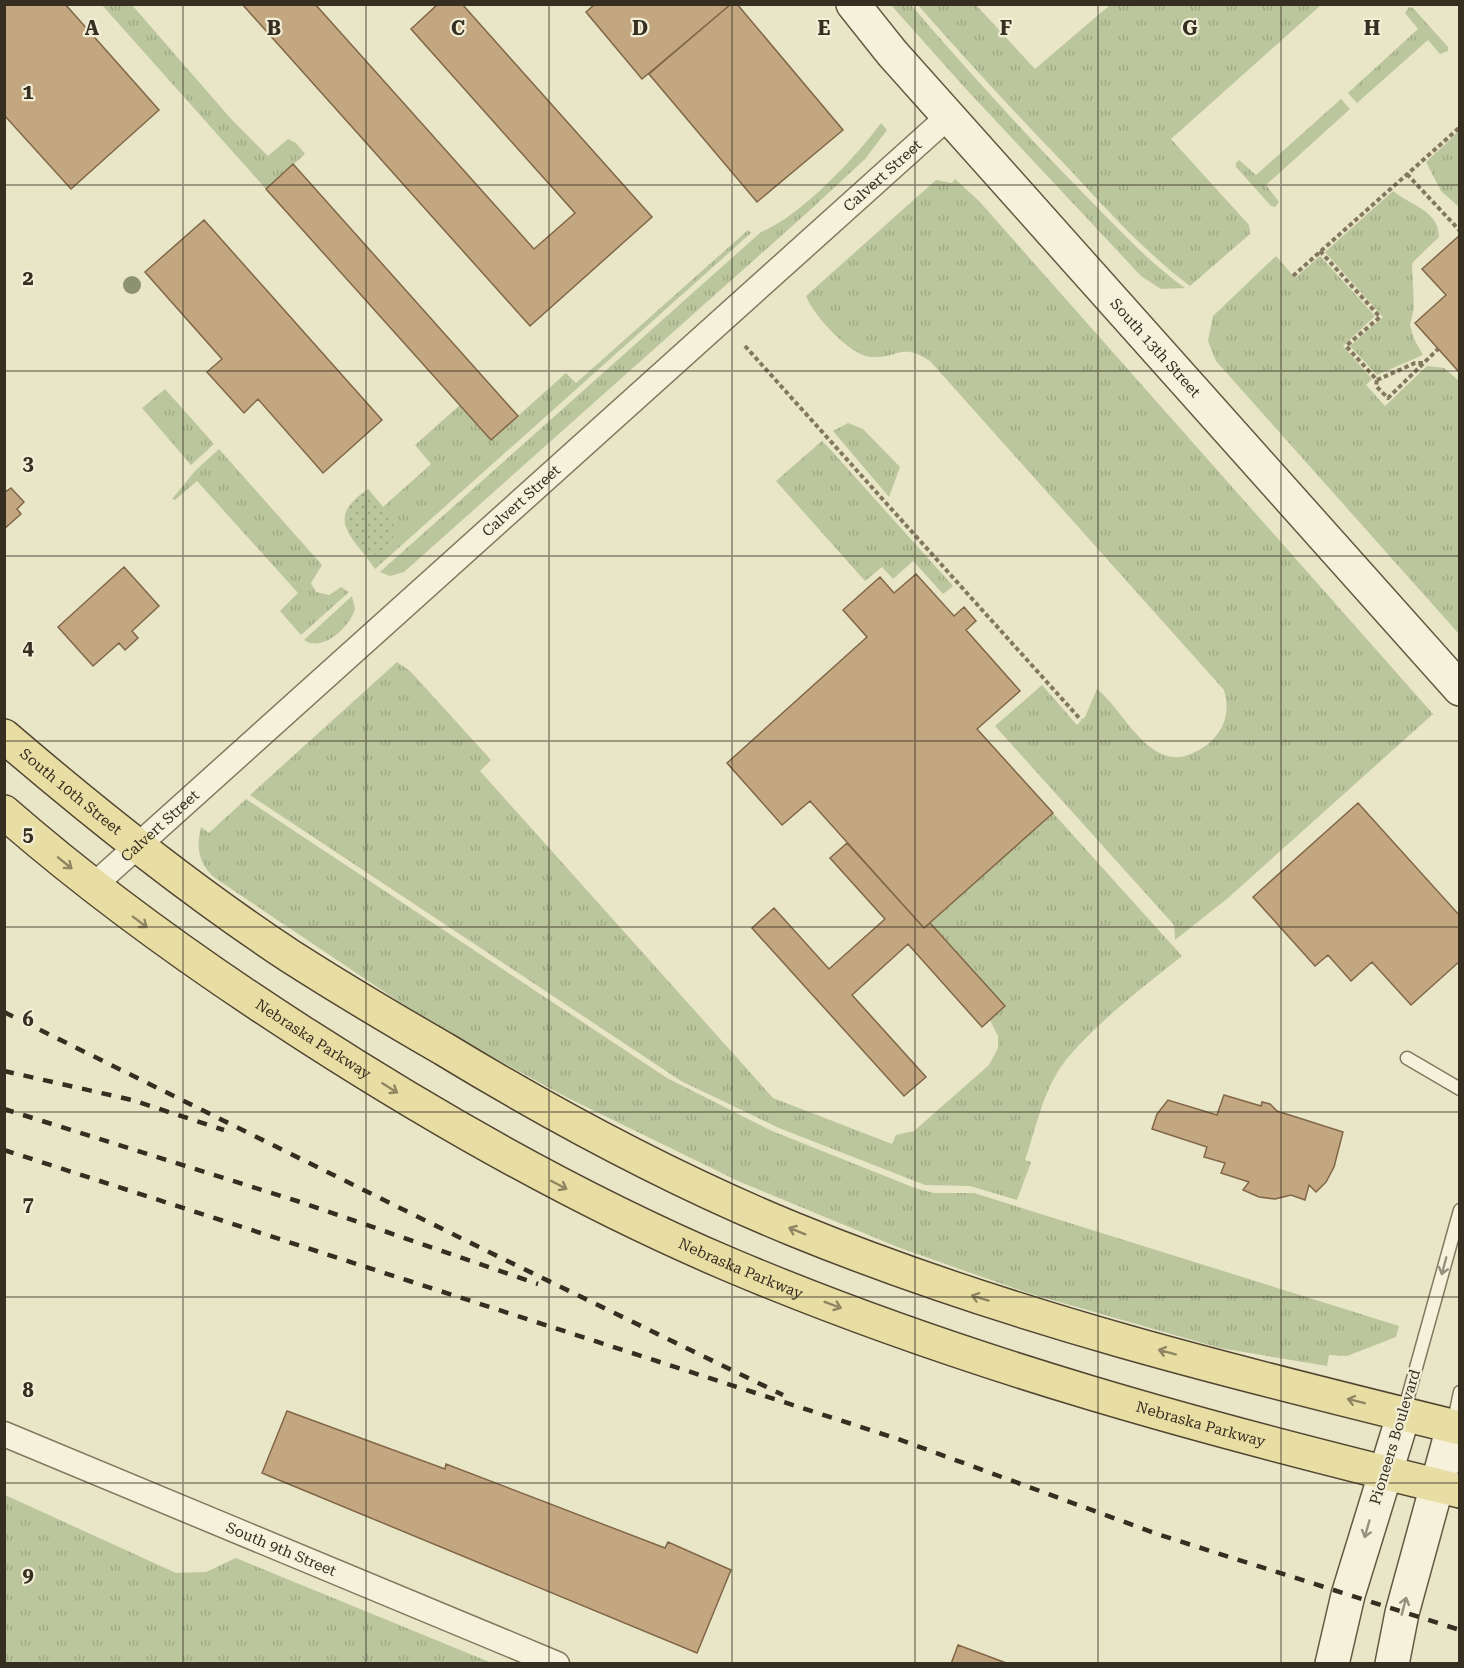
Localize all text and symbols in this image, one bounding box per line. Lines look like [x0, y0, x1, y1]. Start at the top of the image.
text: A [85, 16, 100, 40]
text: B [267, 16, 281, 40]
text: C [451, 16, 465, 40]
text: D [632, 16, 648, 40]
text: E [818, 16, 831, 40]
text: F [1000, 16, 1012, 40]
text: G [1182, 16, 1198, 40]
text: H [1364, 16, 1380, 40]
text: 1 [22, 80, 34, 104]
street label: Calvert Street [840, 136, 926, 216]
text: 2 [22, 266, 34, 290]
street label: South 13th Street [1107, 295, 1204, 401]
text: 3 [22, 451, 34, 475]
street label: Calvert Street [478, 461, 564, 541]
text: 4 [22, 636, 34, 660]
street label: South 10th Street [16, 745, 126, 839]
street label: Calvert Street [117, 786, 203, 866]
text: 5 [22, 822, 34, 846]
one-way arrow [57, 856, 72, 870]
one-way arrow [132, 915, 148, 928]
street label: Nebraska Parkway [252, 995, 374, 1083]
text: 6 [22, 1007, 34, 1031]
one-way arrow [381, 1082, 398, 1094]
one-way arrow [549, 1180, 567, 1191]
text: 7 [22, 1192, 34, 1216]
one-way arrow [788, 1224, 807, 1235]
street label: Nebraska Parkway [676, 1234, 806, 1303]
one-way arrow [1438, 1256, 1449, 1275]
one-way arrow [971, 1291, 990, 1302]
one-way arrow [824, 1300, 842, 1311]
one-way arrow [1158, 1346, 1177, 1358]
street label: Pioneers Boulevard [1366, 1367, 1424, 1507]
text: 8 [22, 1378, 34, 1402]
one-way arrow [1347, 1395, 1366, 1407]
street label: Nebraska Parkway [1134, 1398, 1268, 1451]
street label: South 9th Street [223, 1518, 339, 1580]
one-way arrow [1361, 1519, 1372, 1538]
text: 9 [22, 1563, 34, 1587]
one-way arrow [1399, 1597, 1411, 1616]

